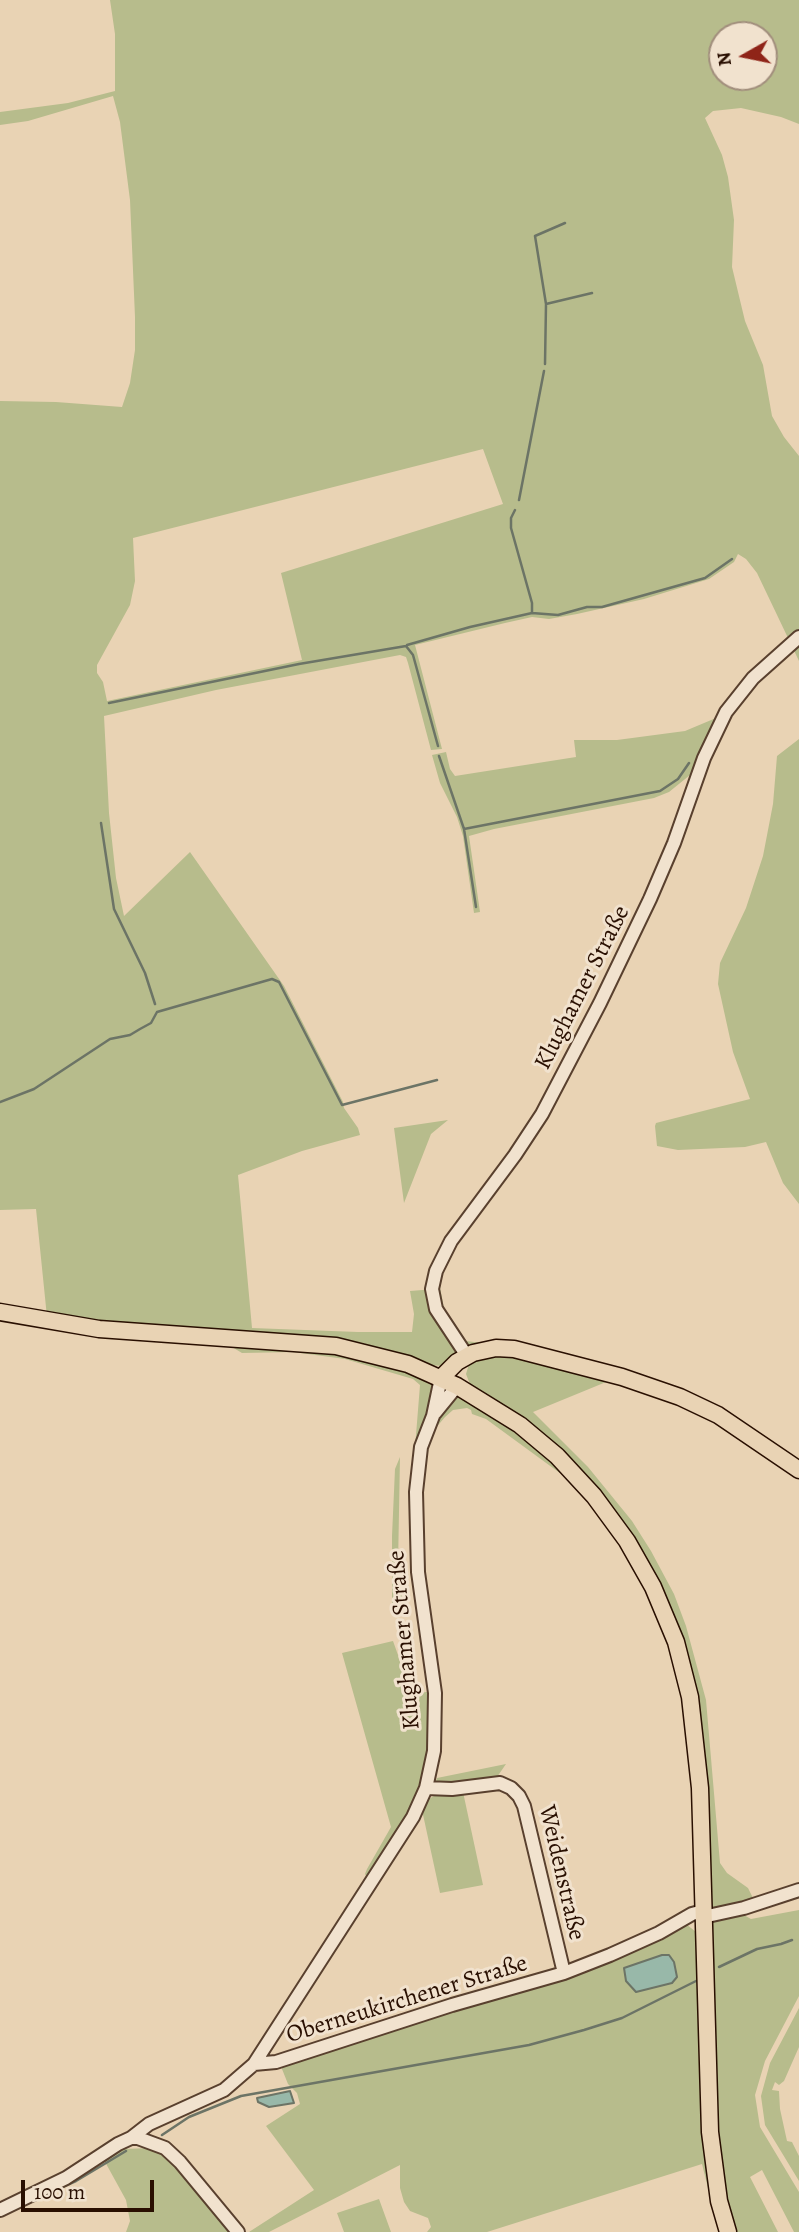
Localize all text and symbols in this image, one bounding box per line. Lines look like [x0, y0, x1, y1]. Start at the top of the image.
north arrow [708, 21, 778, 91]
text: N [710, 50, 738, 68]
street label: Klughamer Straße [529, 901, 637, 1075]
street label: Klughamer Straße [383, 1549, 427, 1731]
street label: Weidenstraße [532, 1803, 590, 1943]
street label: Oberneukirchener Straße [283, 1950, 531, 2050]
scale bar [24, 2166, 158, 2210]
text: 100 m [34, 2178, 85, 2206]

